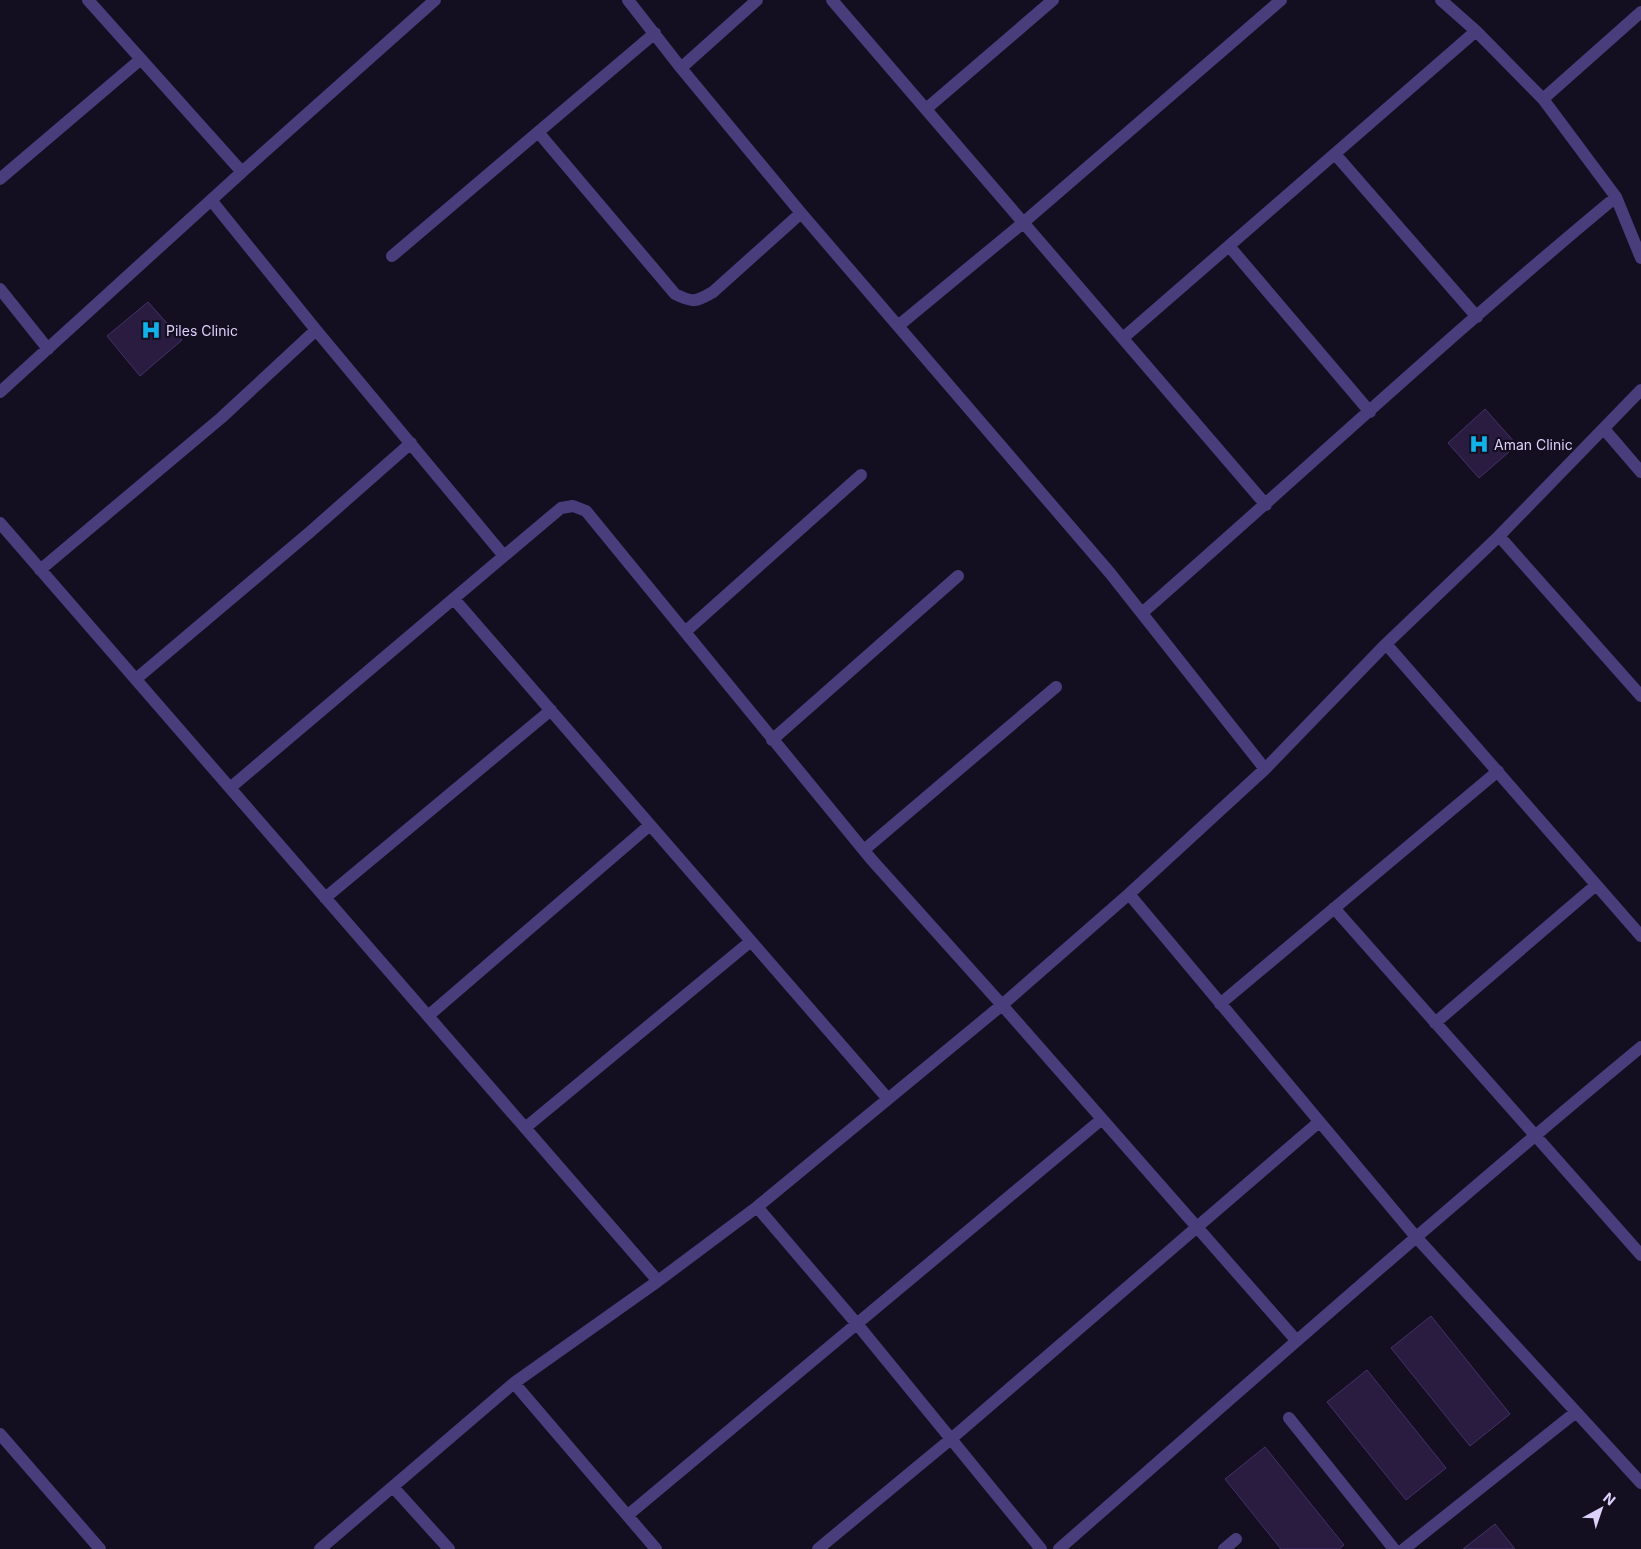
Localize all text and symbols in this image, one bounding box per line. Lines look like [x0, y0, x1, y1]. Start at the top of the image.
hospital icon: Piles Clinic [140, 319, 162, 341]
place label: Piles Clinic [166, 322, 238, 339]
hospital icon: Aman Clinic [1468, 433, 1490, 455]
place label: Aman Clinic [1494, 436, 1573, 453]
north arrow [1576, 1484, 1626, 1534]
text: N [1600, 1489, 1619, 1509]

